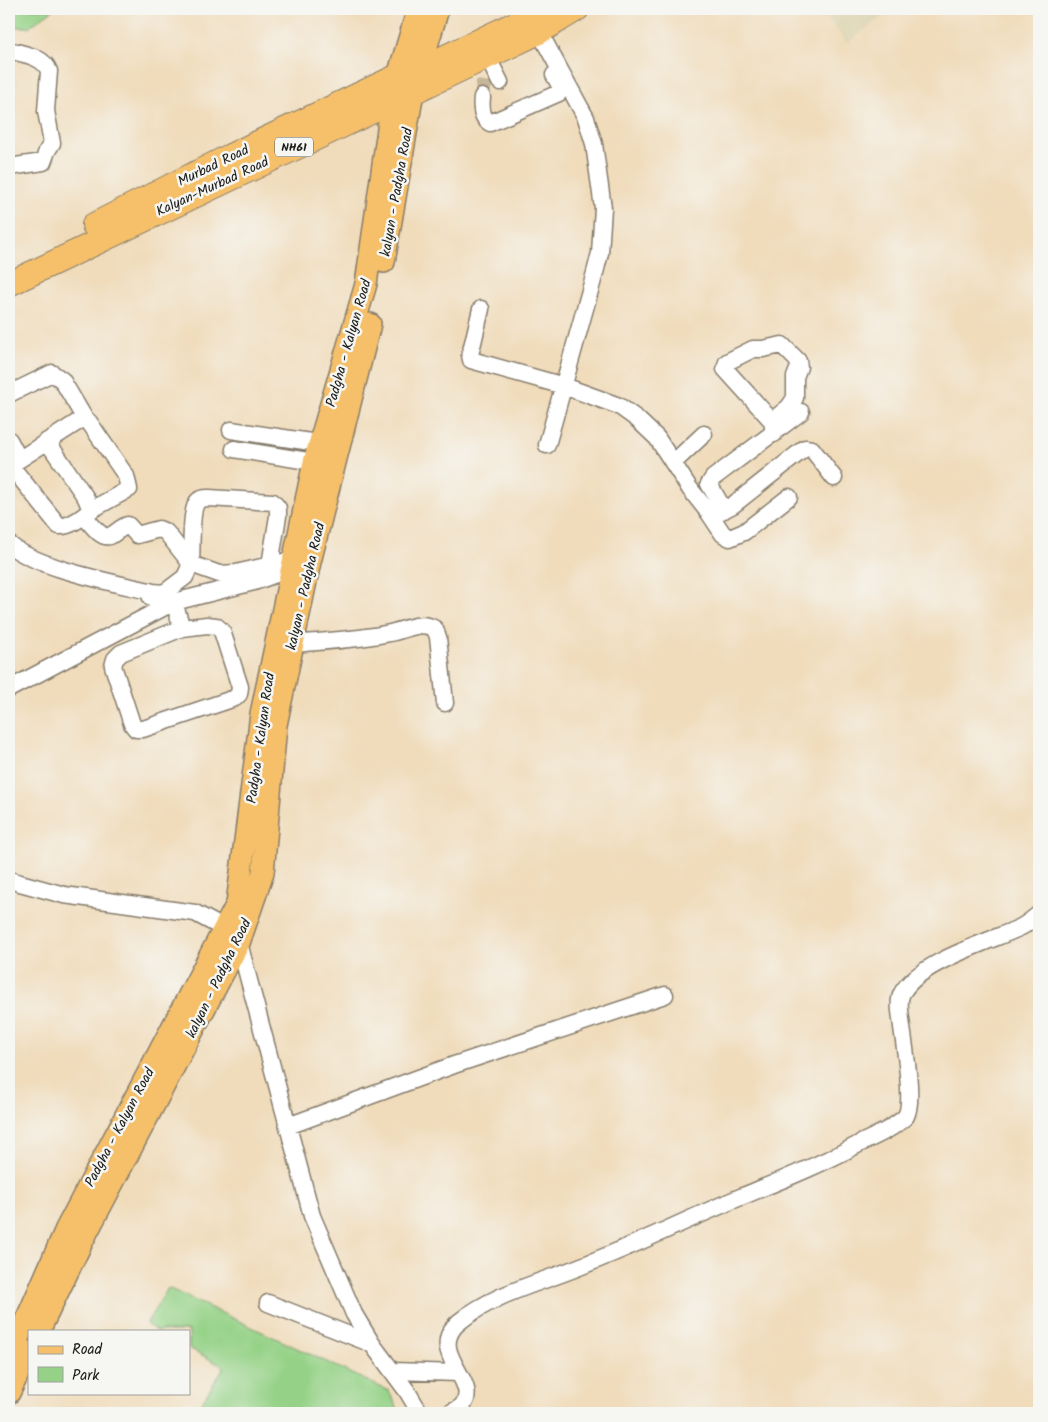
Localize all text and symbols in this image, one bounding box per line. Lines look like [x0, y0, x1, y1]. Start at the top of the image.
street label: kalyan - Padgha Road [375, 125, 419, 258]
road number: NH61 [275, 138, 313, 156]
street label: Murbad Road [174, 139, 254, 193]
street label: Kalyan-Murbad Road [152, 151, 273, 223]
street label: Padgha - Kalyan Road [320, 276, 378, 410]
street label: kalyan - Padgha Road [281, 519, 332, 652]
street label: Padgha - Kalyan Road [241, 670, 281, 805]
street label: kalyan - Padgha Road [180, 914, 258, 1042]
street label: Padgha - Kalyan Road [79, 1063, 161, 1191]
legend [28, 1330, 190, 1394]
text: Road [72, 1338, 103, 1362]
text: Park [72, 1364, 100, 1388]

